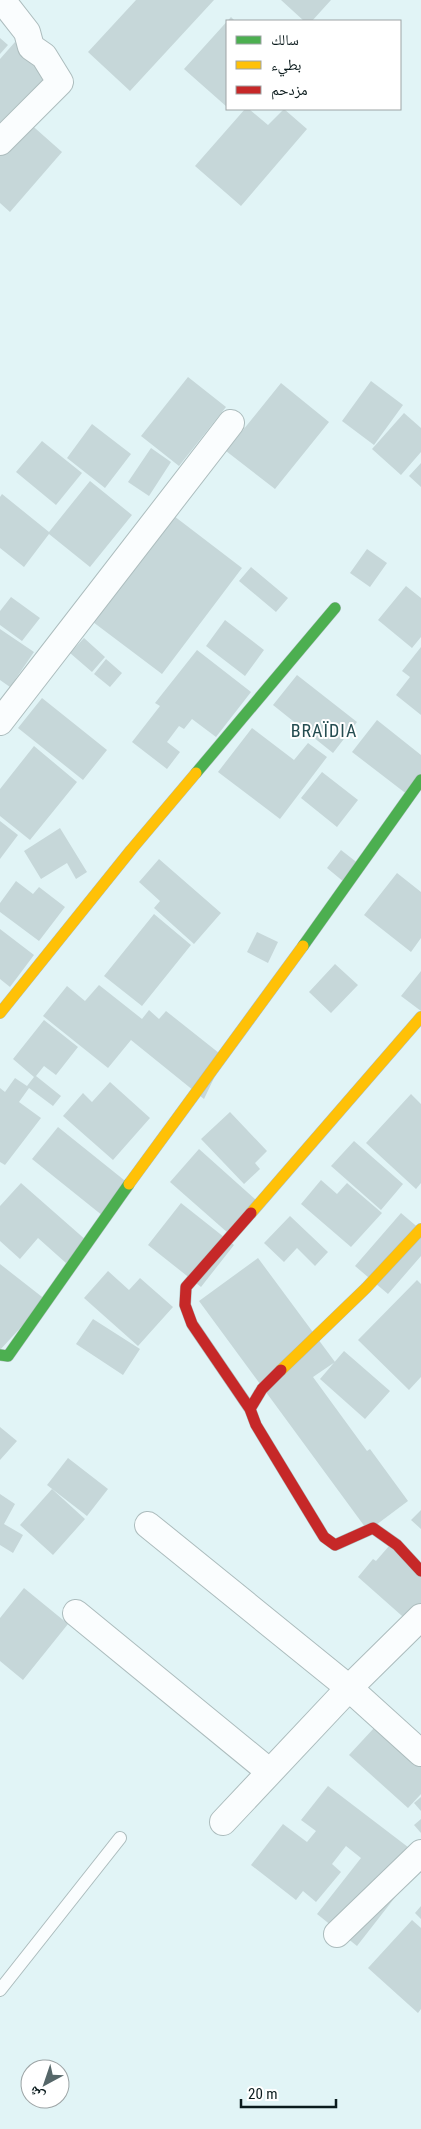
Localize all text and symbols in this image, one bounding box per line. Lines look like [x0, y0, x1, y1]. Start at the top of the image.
legend [226, 20, 401, 110]
text: سالك [271, 31, 299, 49]
text: بطيء [271, 56, 301, 77]
text: مزدحم [271, 81, 308, 100]
district label: BRAÏDIA [291, 720, 357, 741]
north arrow [20, 2059, 70, 2109]
scale bar [241, 2076, 336, 2108]
text: ش [26, 2082, 48, 2105]
text: 20 m [248, 2085, 278, 2103]

